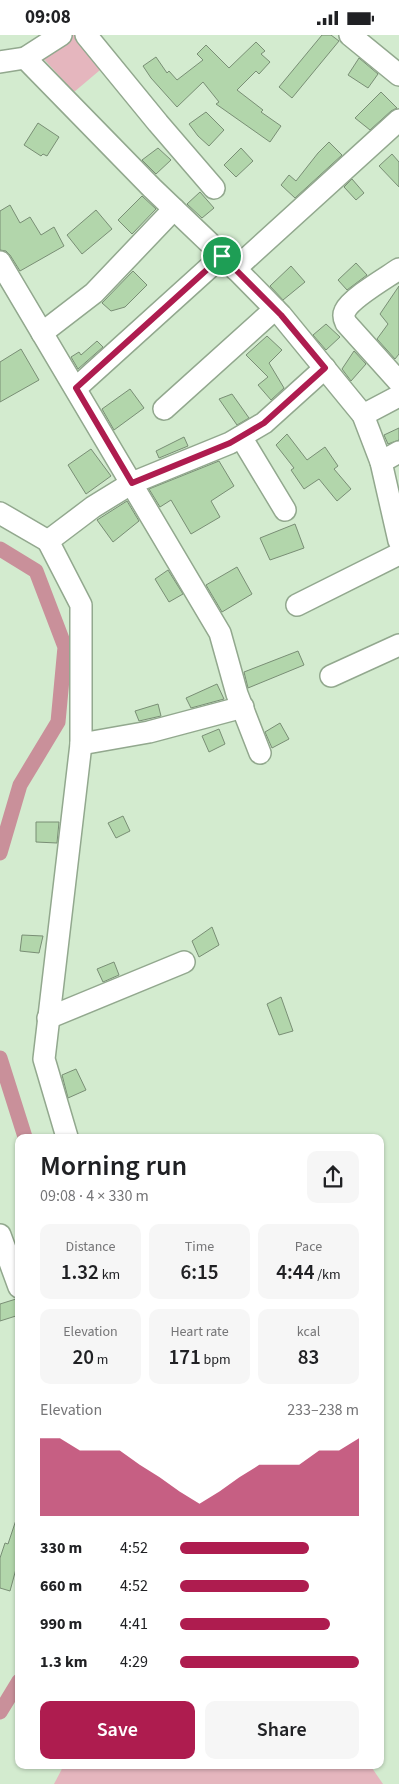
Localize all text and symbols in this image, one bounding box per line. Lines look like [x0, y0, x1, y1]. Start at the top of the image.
text: 09:08 [25, 4, 71, 31]
pin [201, 235, 243, 277]
icon: arrive [208, 242, 236, 270]
text: Morning run [40, 1146, 187, 1186]
button: share [307, 1151, 359, 1203]
text: 09:08 · 4 × 330 m [40, 1185, 149, 1207]
text: Distance [66, 1237, 115, 1257]
text: Time [185, 1237, 214, 1257]
text: Pace [295, 1237, 322, 1257]
text: 1.32 [61, 1257, 99, 1287]
text: 6:15 [180, 1257, 219, 1287]
text: 4:44 [276, 1257, 314, 1287]
text: km [99, 1265, 120, 1285]
text: /km [314, 1265, 341, 1285]
text: Elevation [63, 1322, 118, 1342]
text: Heart rate [170, 1322, 229, 1342]
text: kcal [297, 1322, 320, 1342]
text: 20 [73, 1342, 94, 1372]
text: 171 [168, 1342, 201, 1372]
text: 83 [298, 1342, 319, 1372]
text: m [94, 1350, 108, 1370]
text: bpm [201, 1350, 231, 1370]
text: Elevation [40, 1399, 102, 1421]
text: 233–238 m [287, 1399, 359, 1421]
text: 330 m [40, 1537, 82, 1559]
text: 4:52 [120, 1537, 148, 1559]
text: 660 m [40, 1575, 82, 1597]
text: 4:52 [120, 1575, 148, 1597]
text: 990 m [40, 1613, 82, 1635]
text: 4:41 [120, 1613, 148, 1635]
text: 1.3 km [40, 1651, 87, 1673]
text: 4:29 [120, 1651, 148, 1673]
button: Save [40, 1701, 195, 1759]
button: Share [205, 1701, 359, 1759]

